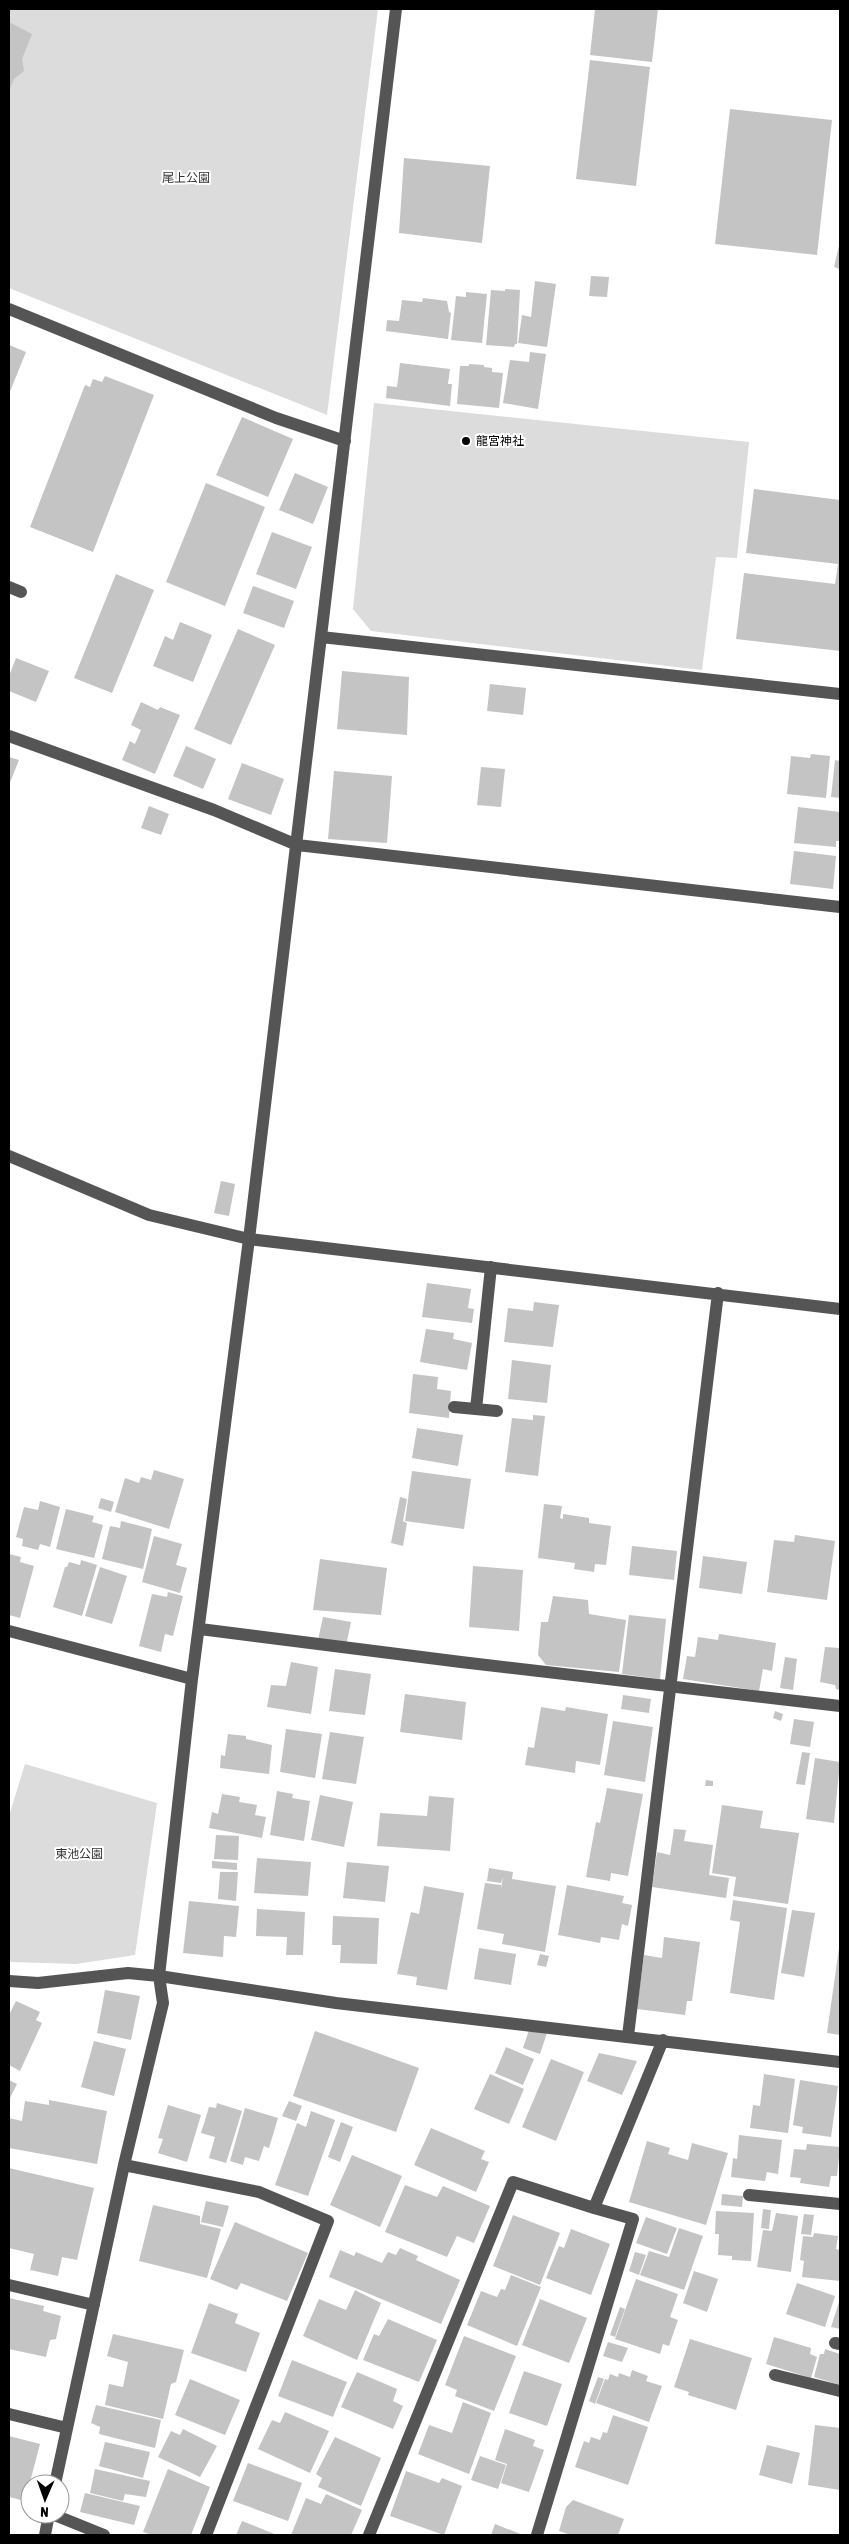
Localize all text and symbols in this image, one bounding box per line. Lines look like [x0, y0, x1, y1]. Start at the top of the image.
park label: 尾上公園 [162, 171, 210, 185]
place label: 龍宮神社 [476, 434, 524, 448]
marker: 龍宮神社 [460, 435, 472, 447]
park label: 東池公園 [55, 1847, 103, 1861]
north arrow [20, 2474, 70, 2524]
text: N [40, 2504, 49, 2520]

